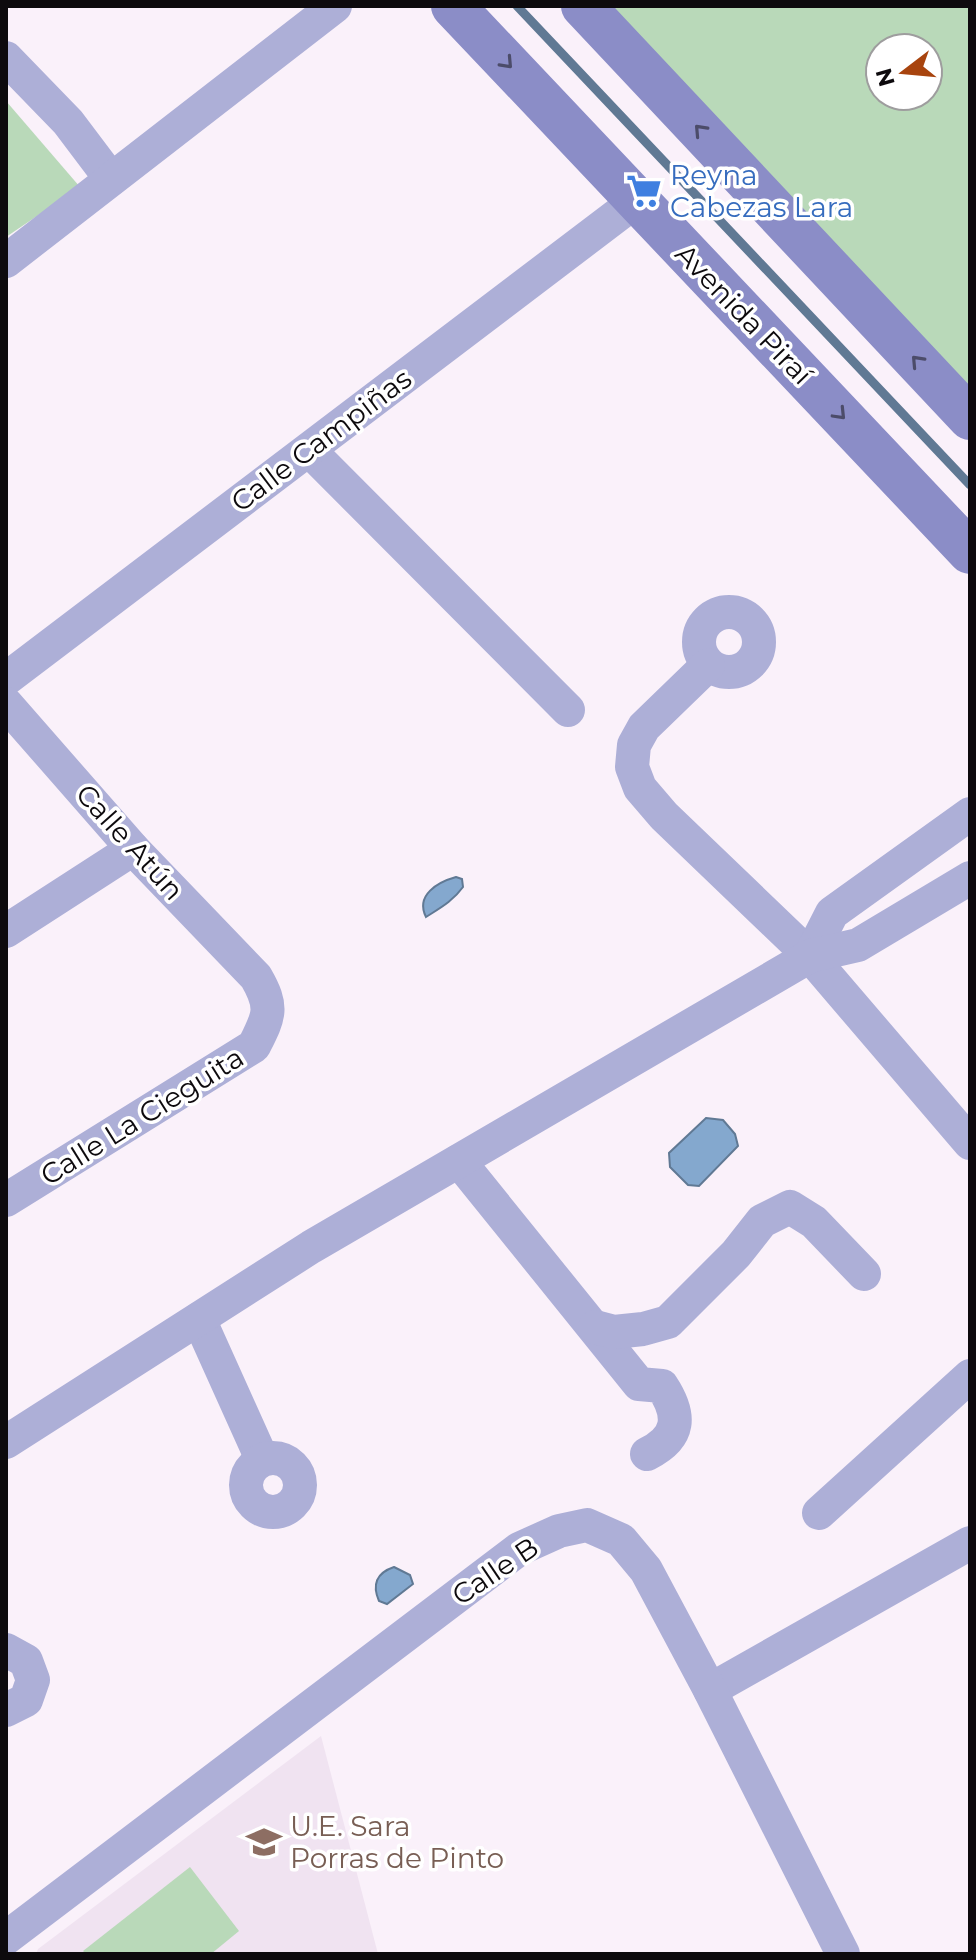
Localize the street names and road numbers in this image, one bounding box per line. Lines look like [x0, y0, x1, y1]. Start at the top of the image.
street label: Avenida Piraí [669, 237, 820, 392]
street label: Calle Campiñas [224, 361, 418, 519]
street label: Calle Atún [69, 777, 191, 907]
street label: Calle La Cieguita [34, 1040, 250, 1192]
street label: Calle B [445, 1530, 545, 1612]

